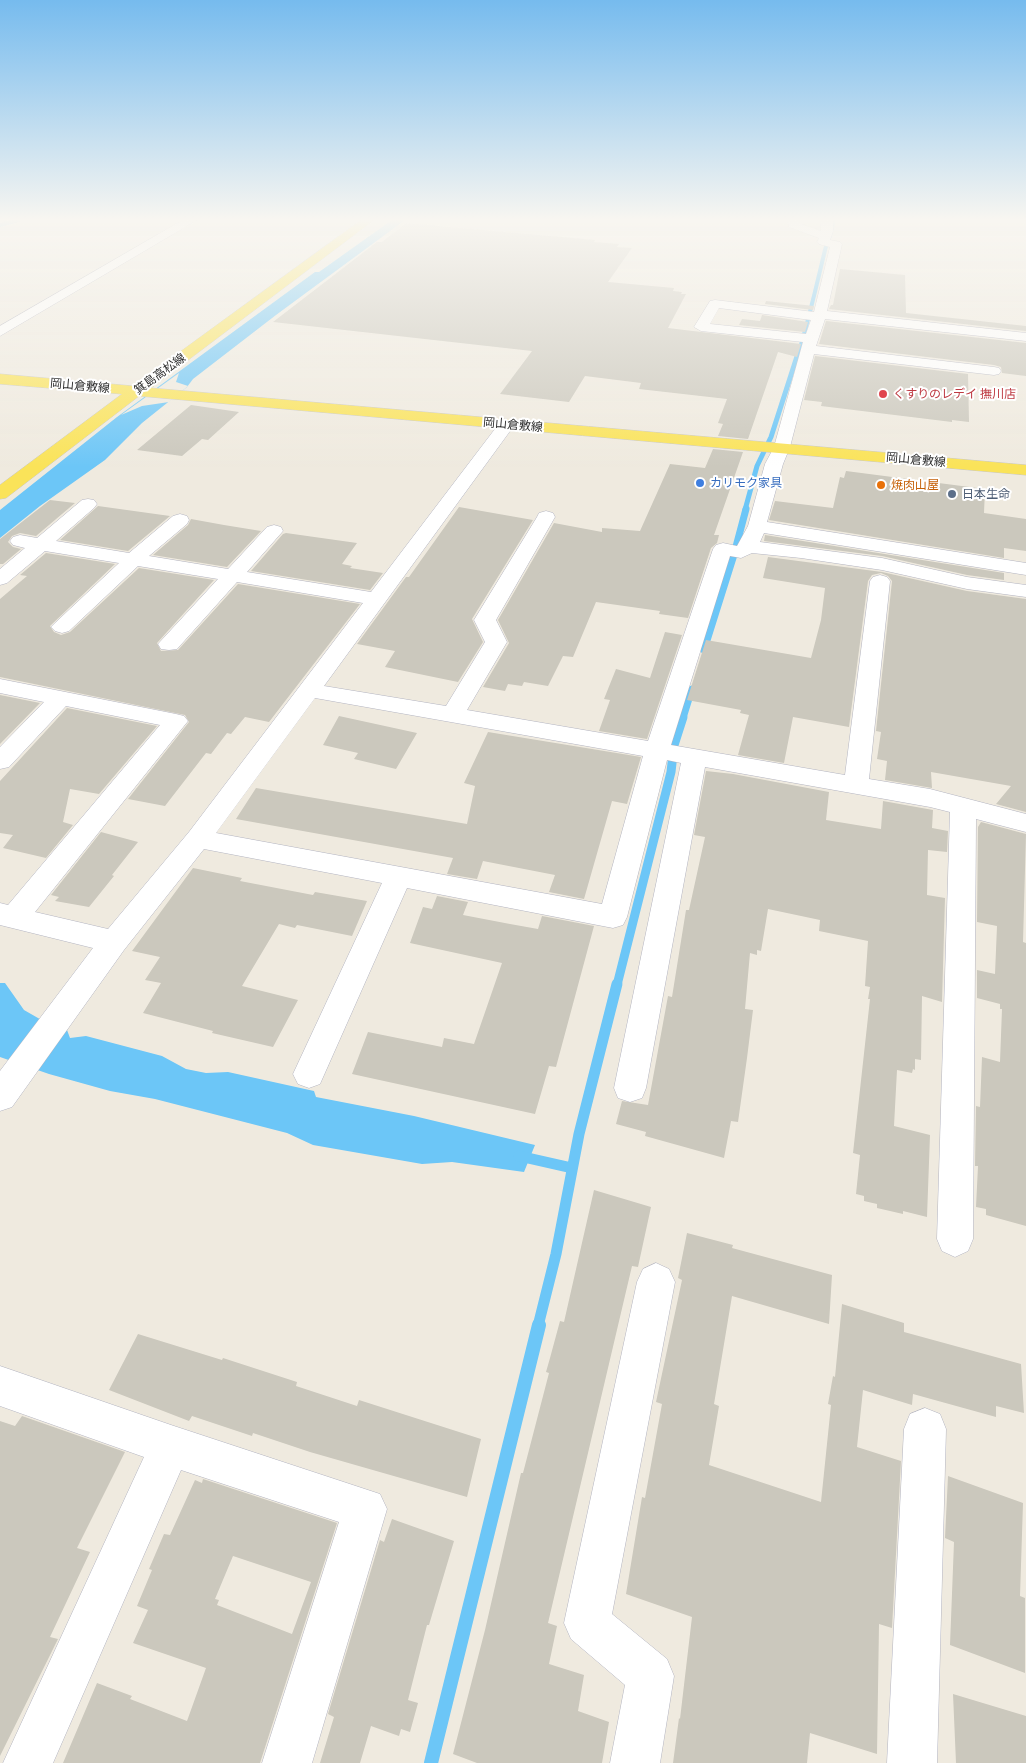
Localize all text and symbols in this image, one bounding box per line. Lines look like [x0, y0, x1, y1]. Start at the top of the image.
street label: 箕島高松線 [131, 351, 189, 397]
street label: 岡山倉敷線 [49, 376, 111, 396]
place label: くすりのレデイ 撫川店 [893, 387, 1016, 401]
marker: くすりのレデイ 撫川店 [877, 388, 889, 400]
street label: 岡山倉敷線 [482, 415, 544, 435]
street label: 岡山倉敷線 [885, 450, 947, 470]
place label: カリモク家具 [710, 476, 782, 490]
marker: カリモク家具 [694, 477, 706, 489]
place label: 焼肉山屋 [891, 478, 939, 492]
marker: 焼肉山屋 [875, 479, 887, 491]
place label: 日本生命 [962, 487, 1010, 501]
marker: 日本生命 [946, 488, 958, 500]

